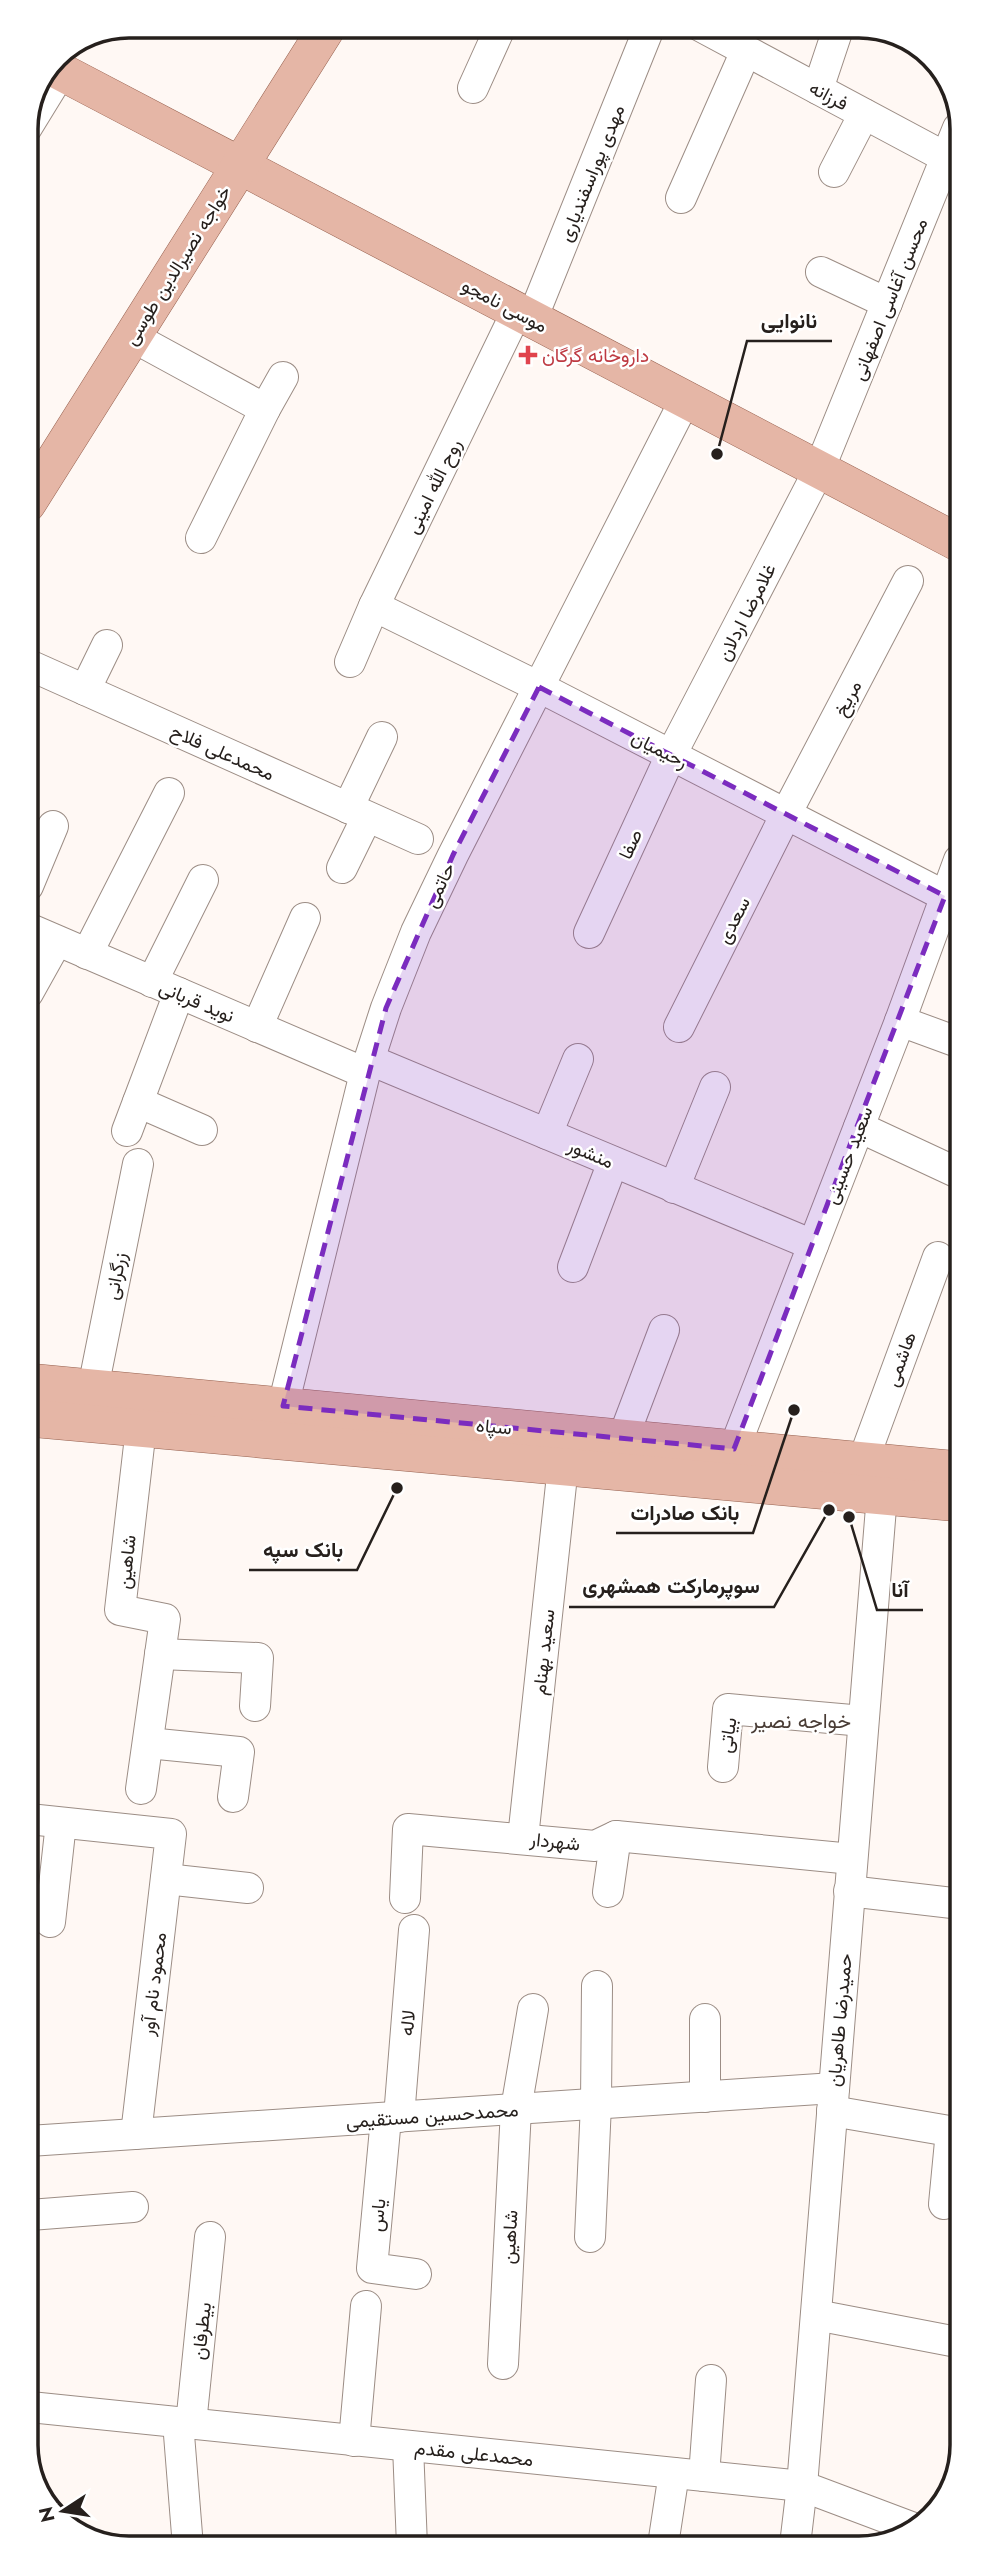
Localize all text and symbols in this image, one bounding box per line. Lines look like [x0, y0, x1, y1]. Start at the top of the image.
street label: فرزانه [804, 74, 853, 117]
street label: مهدی پوراسفندیاری [552, 101, 631, 246]
street label: خواجه نصیرالدین طوسی [117, 180, 237, 350]
street label: محسن آغاسی اصفهانی [845, 214, 934, 384]
street label: موسی نامجو [457, 272, 552, 339]
callout: نانوایی [747, 299, 832, 341]
text: نانوایی [761, 306, 817, 336]
place label: داروخانه گرگان [542, 342, 649, 369]
marker: داروخانه گرگان [520, 347, 536, 363]
street label: روح الله امینی [399, 434, 468, 538]
street label: غلامرضا اردلان [710, 559, 783, 666]
street label: مریخ [827, 675, 868, 721]
street label: محمدعلی فلاح [167, 718, 279, 787]
street label: رحیمیان [627, 724, 693, 775]
street label: صفا [612, 825, 649, 864]
street label: حاتمی [417, 858, 462, 912]
street label: سعدی [710, 892, 757, 948]
street label: نوید قربانی [155, 974, 239, 1029]
street label: سعید حسینی [817, 1102, 880, 1208]
street label: منشور [563, 1131, 618, 1175]
street label: زرگرانی [98, 1250, 133, 1302]
street label: هاشمی [878, 1328, 923, 1390]
street label: سپاه [475, 1411, 513, 1442]
callout: بانک صادرات [616, 1491, 753, 1533]
text: بانک صادرات [630, 1498, 740, 1528]
callout: بانک سپه [249, 1528, 357, 1570]
street label: شاهین [110, 1534, 143, 1591]
text: بانک سپه [263, 1535, 343, 1565]
callout: سوپرمارکت همشهری [569, 1565, 774, 1607]
callout: آنا [877, 1568, 923, 1610]
text: سوپرمارکت همشهری [582, 1571, 760, 1601]
text: آنا [891, 1575, 910, 1605]
street label: سعید بهنام [526, 1608, 561, 1696]
district label: خواجه نصیر [750, 1706, 851, 1736]
street label: بیاتی [711, 1715, 744, 1755]
street label: شهردار [528, 1825, 581, 1858]
street label: محمود نام آور [134, 1931, 173, 2038]
street label: حمیدرضا طاهریان [820, 1952, 859, 2088]
street label: لاله [393, 2009, 422, 2037]
street label: محمدحسین مستقیمی [345, 2096, 519, 2135]
street label: یاس [363, 2197, 392, 2233]
street label: شاهین [495, 2209, 524, 2265]
street label: بیطرفان [185, 2301, 218, 2361]
street label: محمدعلی مقدم [413, 2434, 535, 2473]
north arrow [28, 2476, 98, 2546]
text: N [32, 2504, 62, 2525]

